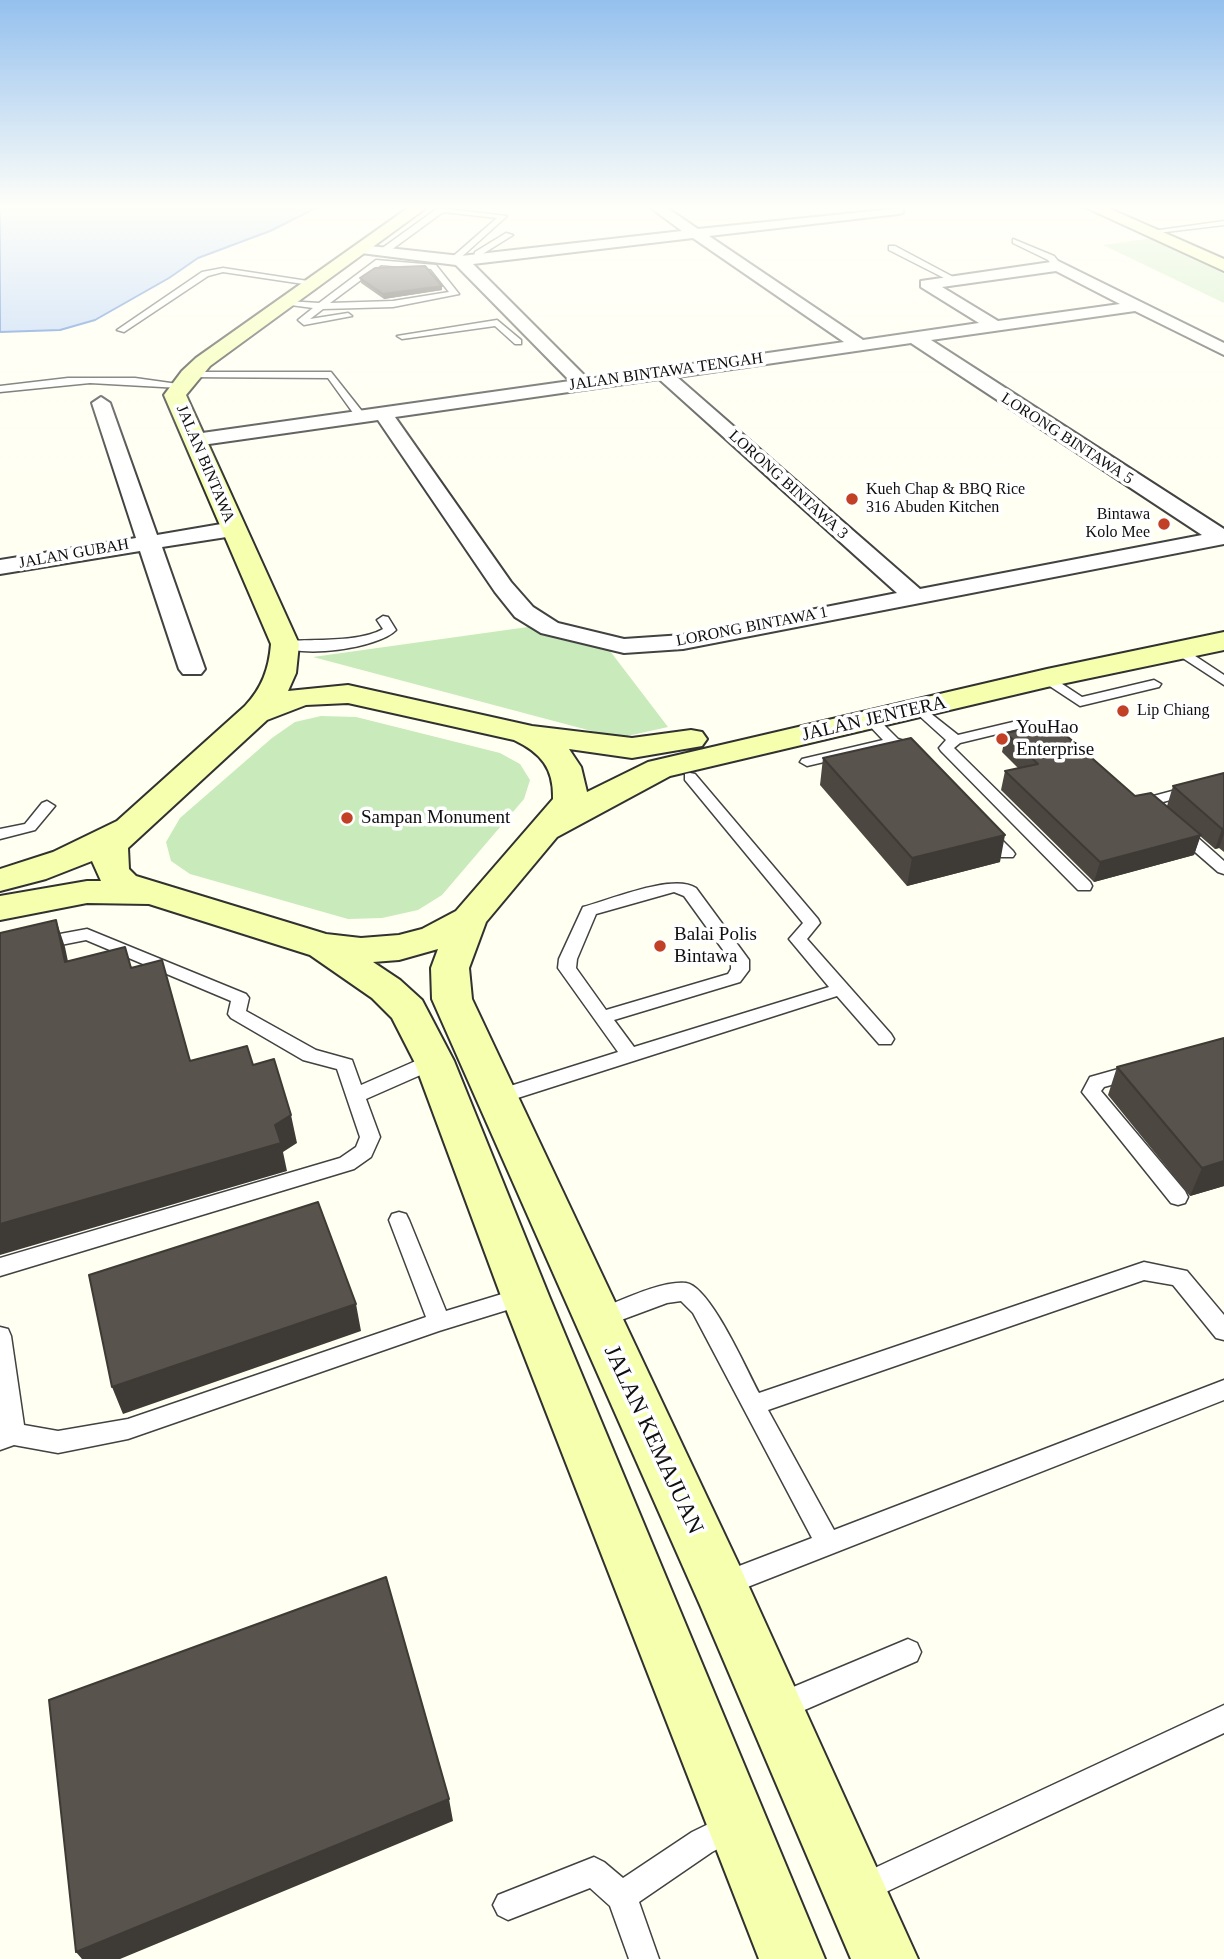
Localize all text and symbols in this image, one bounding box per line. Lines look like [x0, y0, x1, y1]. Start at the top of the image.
street label: JALAN BINTAWA TENGAH [568, 349, 764, 395]
street label: LORONG BINTAWA 5 [997, 389, 1137, 489]
street label: JALAN BINTAWA [172, 402, 238, 526]
street label: LORONG BINTAWA 3 [724, 426, 852, 544]
place label: Kueh Chap & BBQ Rice 316 Abuden Kitchen [866, 480, 1025, 518]
marker: Kueh Chap & BBQ Rice 316 Abuden Kitchen [844, 491, 860, 507]
place label: Bintawa Kolo Mee [1086, 505, 1150, 543]
marker: Bintawa Kolo Mee [1156, 516, 1172, 532]
street label: JALAN GUBAH [17, 535, 131, 573]
street label: LORONG BINTAWA 1 [675, 603, 829, 651]
street label: JALAN JENTERA [800, 691, 948, 747]
place label: Lip Chiang [1137, 701, 1209, 721]
marker: Lip Chiang [1115, 703, 1131, 719]
place label: YouHao Enterprise [1016, 717, 1094, 761]
marker: YouHao Enterprise [994, 731, 1010, 747]
place label: Sampan Monument [361, 807, 510, 829]
marker: Sampan Monument [339, 810, 355, 826]
place label: Balai Polis Bintawa [674, 924, 757, 968]
marker: Balai Polis Bintawa [652, 938, 668, 954]
street label: JALAN KEMAJUAN [597, 1341, 709, 1539]

